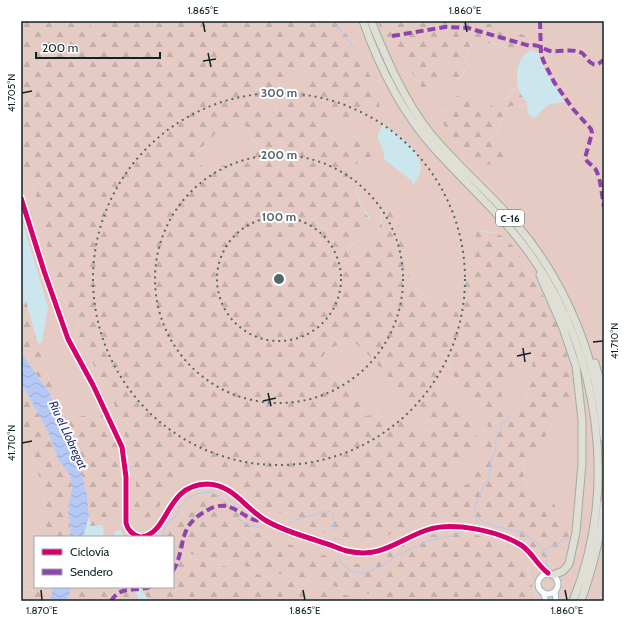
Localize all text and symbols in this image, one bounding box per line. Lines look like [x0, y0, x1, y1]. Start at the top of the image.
text: 1.865°E [188, 4, 219, 17]
text: 1.860°E [449, 4, 482, 17]
scale bar [36, 34, 160, 60]
text: 200 m [42, 40, 78, 55]
text: 41.705°N [5, 74, 18, 112]
text: 300 m [261, 85, 297, 100]
text: 200 m [261, 147, 297, 162]
text: 100 m [262, 209, 296, 224]
road number: C-16 [496, 210, 524, 226]
centre of rings [272, 272, 286, 286]
text: 41.710°N [608, 323, 621, 359]
water label: Riu el Llobregat [46, 398, 91, 472]
text: 41.710°N [5, 425, 18, 461]
legend [34, 536, 174, 588]
text: Ciclovía [70, 544, 109, 559]
text: Sendero [70, 564, 113, 579]
text: 1.870°E [26, 604, 58, 617]
text: 1.865°E [290, 604, 321, 617]
text: 1.860°E [551, 604, 584, 617]

